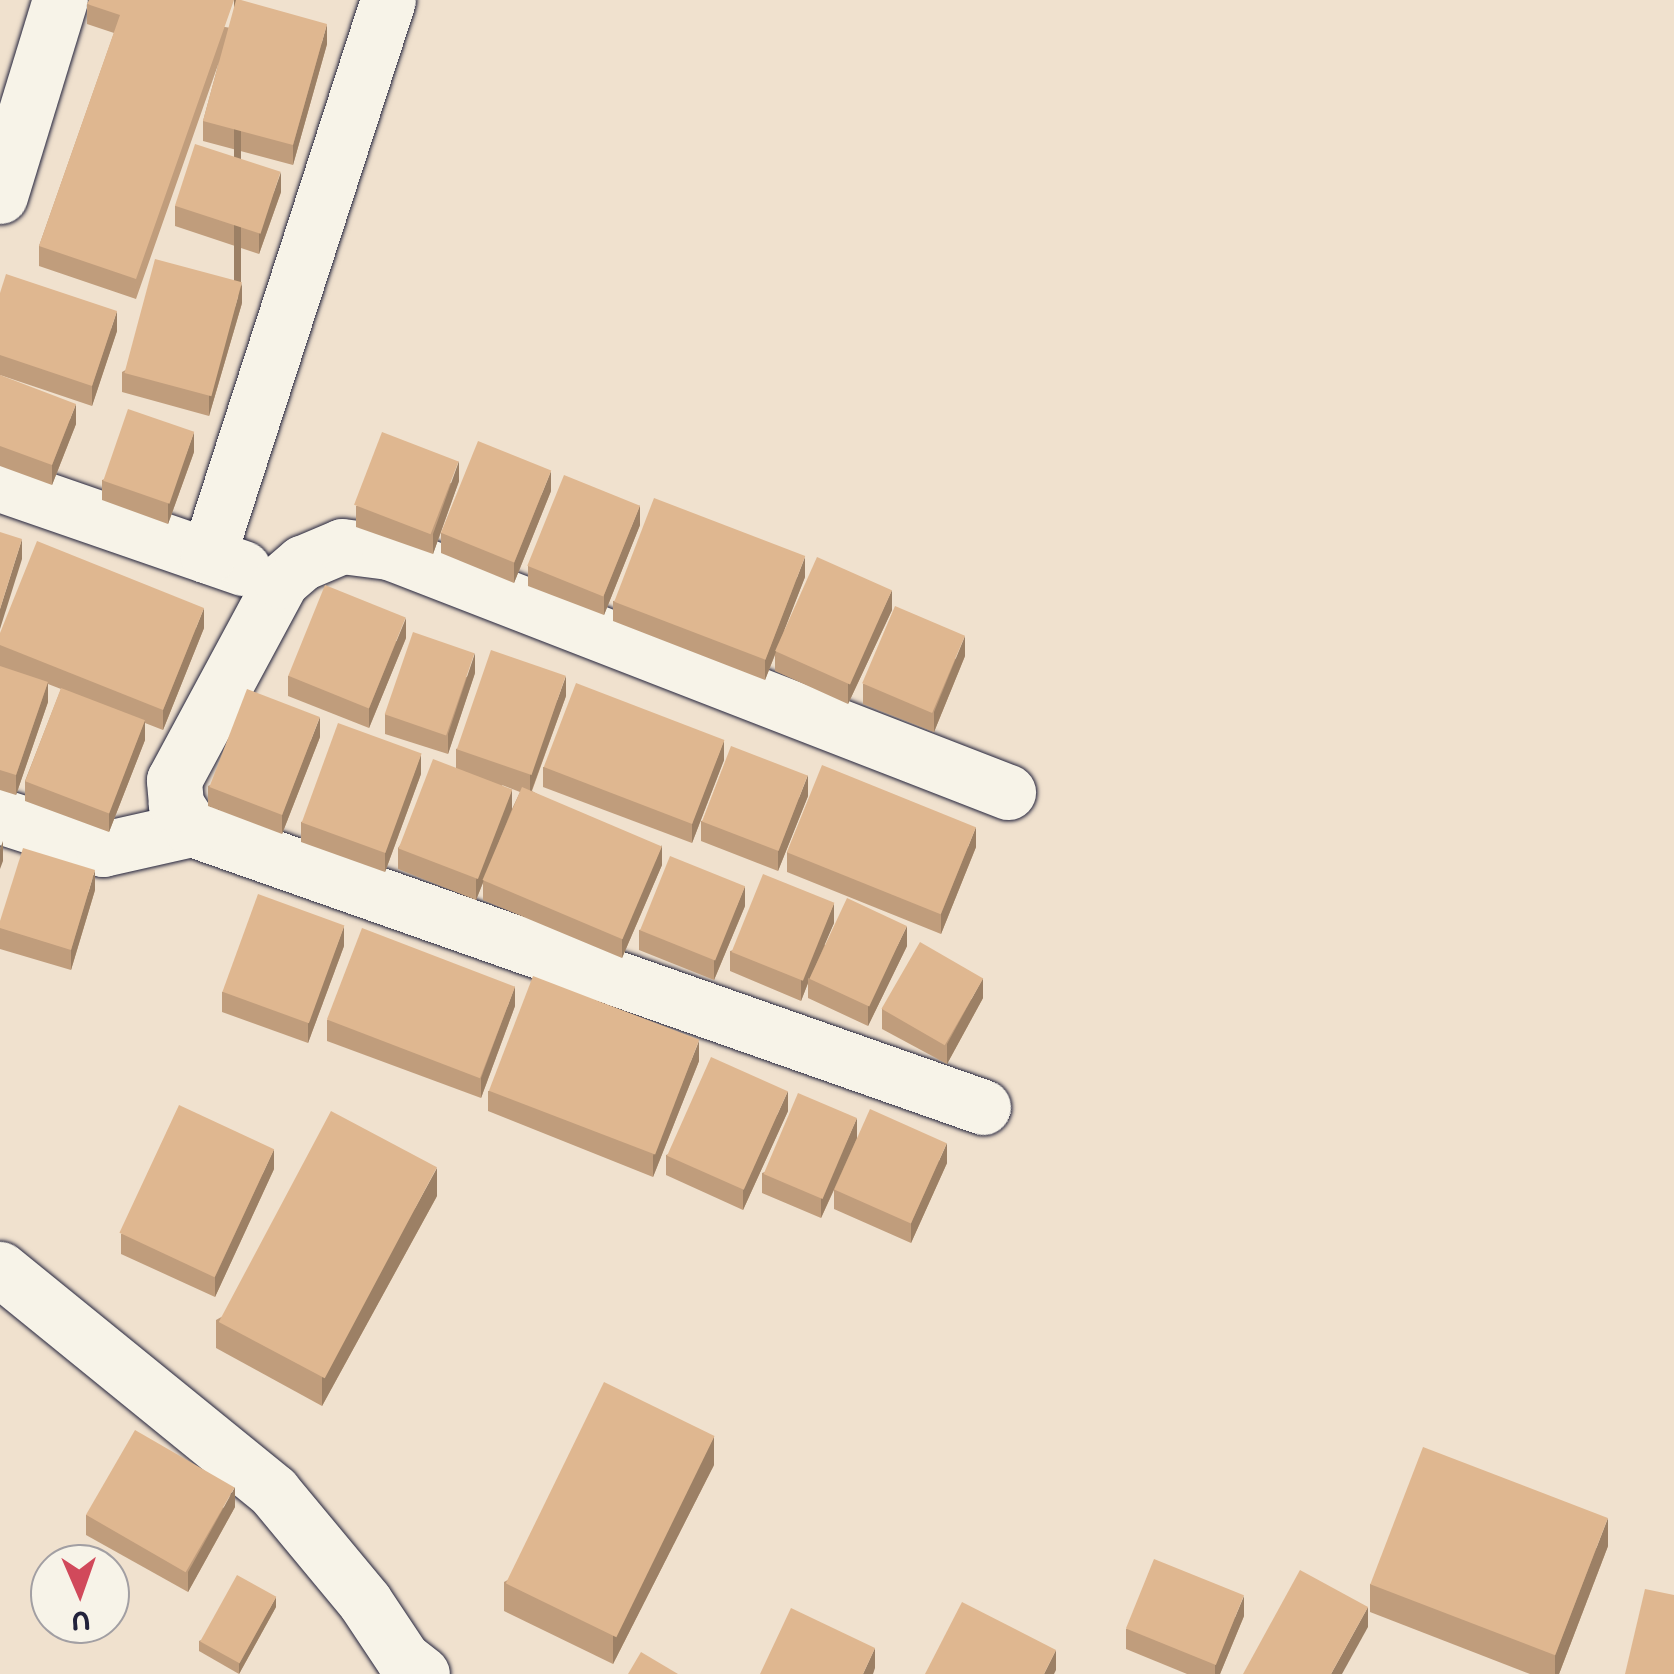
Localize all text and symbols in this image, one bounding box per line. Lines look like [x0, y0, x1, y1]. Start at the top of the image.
north arrow [30, 1544, 130, 1644]
text: U [71, 1605, 91, 1639]

